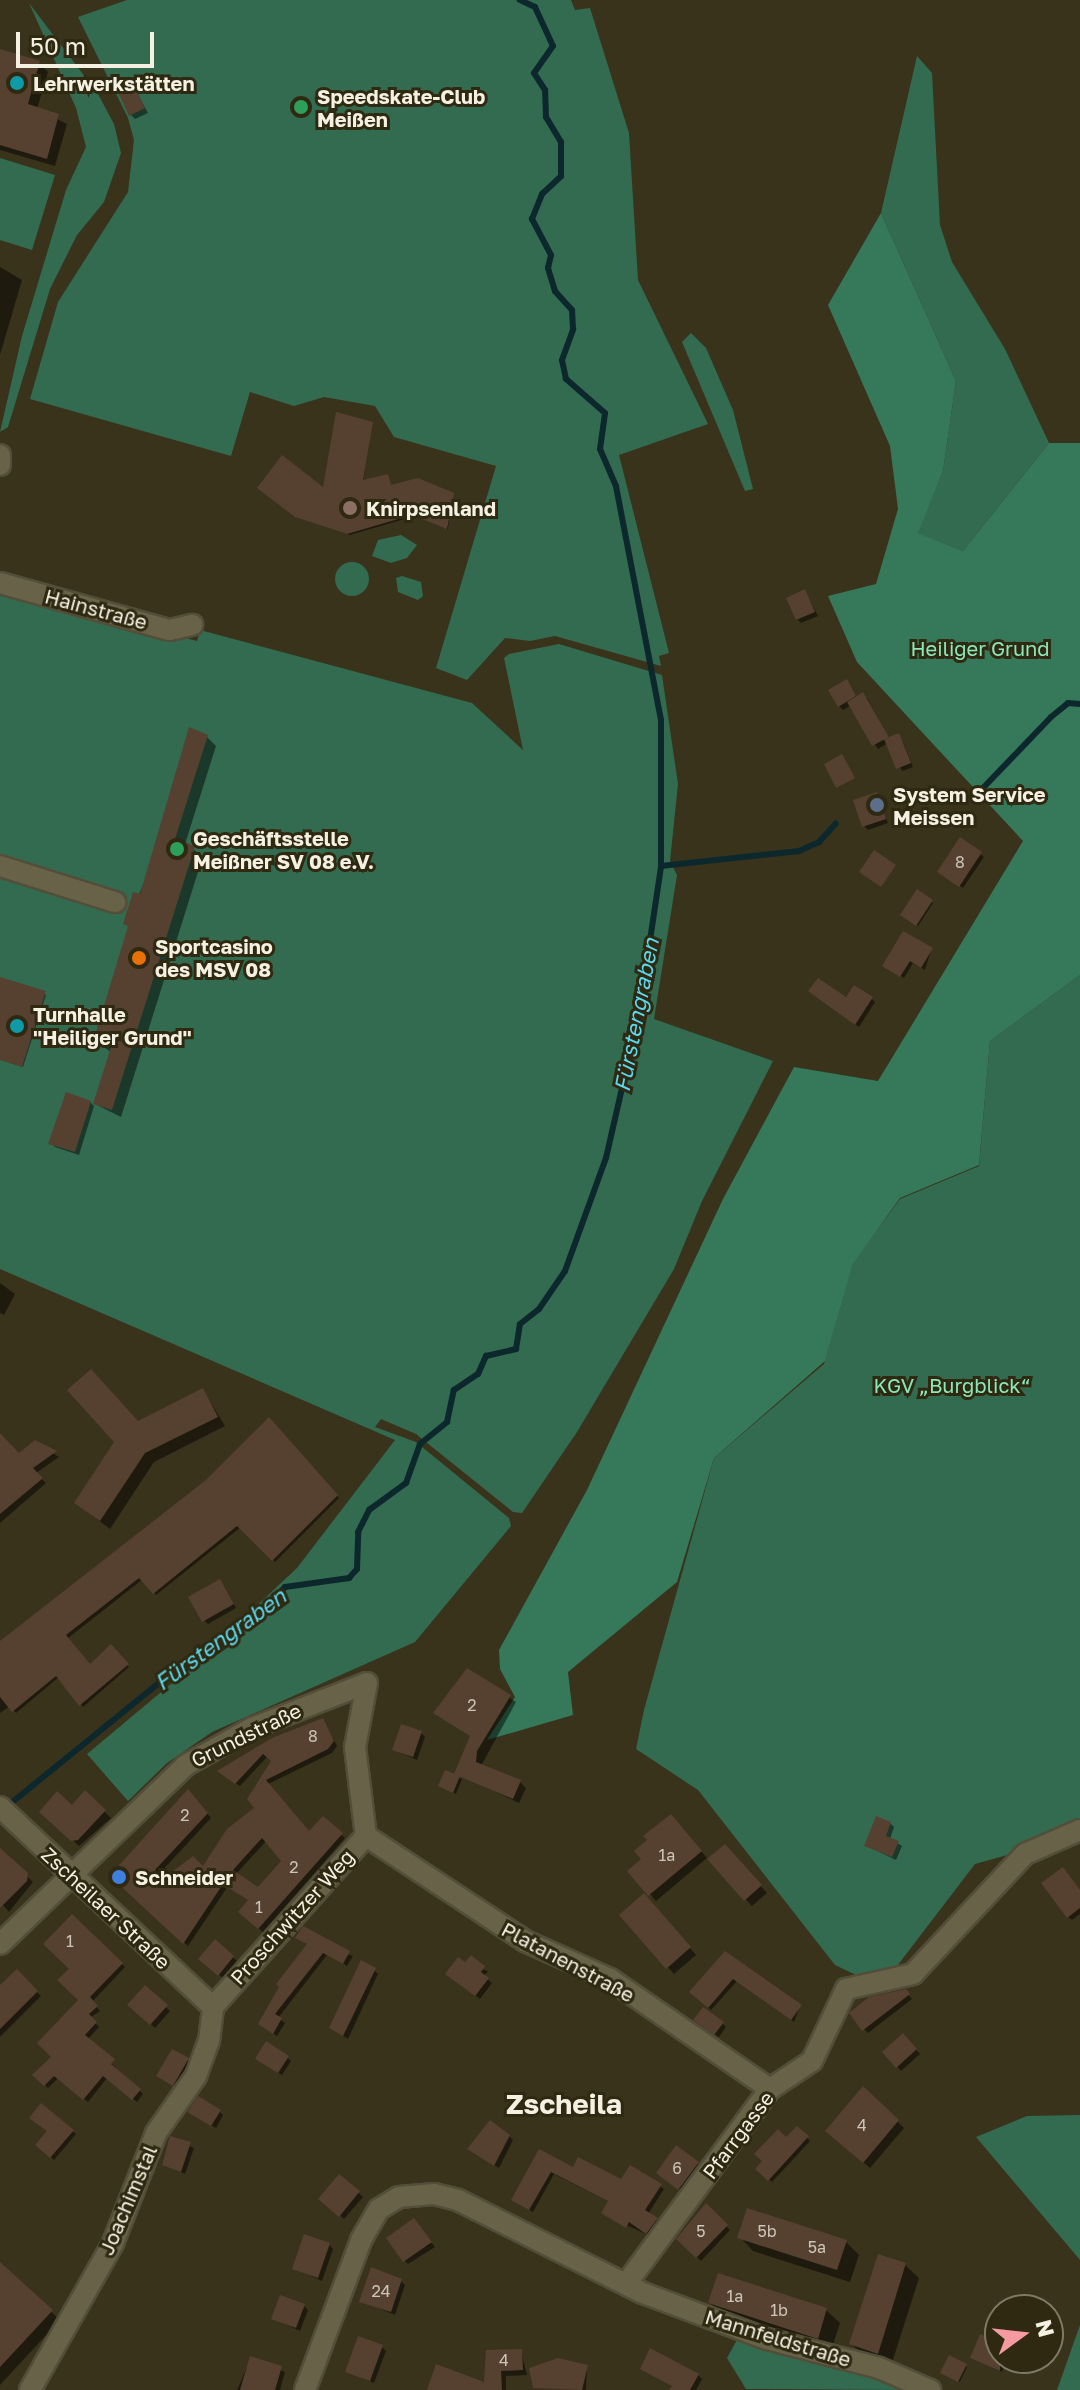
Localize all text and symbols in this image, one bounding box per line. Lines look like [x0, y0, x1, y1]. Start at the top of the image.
scale bar [20, 16, 158, 66]
text: 50 m [30, 31, 86, 60]
place label: Lehrwerkstätten [33, 71, 195, 95]
marker: Lehrwerkstätten [8, 74, 26, 92]
place label: Speedskate-Club Meißen [317, 84, 485, 131]
marker: Speedskate-Club Meißen [292, 98, 310, 116]
place label: Knirpsenland [366, 496, 496, 520]
marker: Knirpsenland [341, 499, 359, 517]
street label: Hainstraße [42, 584, 150, 634]
park label: Heiliger Grund [910, 636, 1050, 660]
place label: System Service Meissen [893, 782, 1046, 829]
marker: System Service Meissen [868, 796, 886, 814]
place label: Geschäftsstelle Meißner SV 08 e.V. [193, 826, 374, 873]
marker: Geschäftsstelle Meißner SV 08 e.V. [168, 840, 186, 858]
house number: 8 [955, 852, 965, 872]
place label: Sportcasino des MSV 08 [155, 934, 273, 981]
water label: Fürstengraben [608, 936, 664, 1094]
marker: Sportcasino des MSV 08 [130, 949, 148, 967]
place label: Turnhalle "Heiliger Grund" [33, 1002, 192, 1049]
marker: Turnhalle "Heiliger Grund" [8, 1017, 26, 1035]
park label: KGV „Burgblick“ [874, 1373, 1030, 1397]
water label: Fürstengraben [149, 1583, 291, 1695]
house number: 2 [467, 1695, 477, 1715]
street label: Grundstraße [187, 1698, 305, 1772]
house number: 8 [308, 1726, 318, 1746]
house number: 2 [180, 1805, 190, 1825]
street label: Zscheilaer Straße [37, 1842, 175, 1974]
street label: Proschwitzer Weg [225, 1845, 359, 1989]
house number: 1a [659, 1845, 675, 1865]
house number: 2 [289, 1857, 299, 1877]
place label: Schneider [135, 1865, 233, 1889]
marker: Schneider [110, 1868, 128, 1886]
house number: 1 [255, 1897, 263, 1917]
street label: Platanenstraße [498, 1917, 638, 2007]
house number: 1 [66, 1931, 74, 1951]
district label: Zscheila [506, 2087, 622, 2121]
street label: Pfarrgasse [697, 2087, 779, 2183]
house number: 4 [857, 2115, 867, 2135]
street label: Joachimstal [94, 2141, 162, 2259]
house number: 6 [672, 2158, 682, 2178]
house number: 5 [696, 2221, 706, 2241]
house number: 5b [757, 2221, 777, 2241]
house number: 5a [808, 2237, 826, 2257]
house number: 24 [371, 2281, 391, 2301]
house number: 1a [727, 2286, 743, 2306]
north arrow [984, 2294, 1064, 2374]
house number: 1b [770, 2300, 788, 2320]
street label: Mannfeldstraße [702, 2304, 854, 2372]
text: N [1031, 2317, 1061, 2340]
house number: 4 [499, 2350, 509, 2370]

